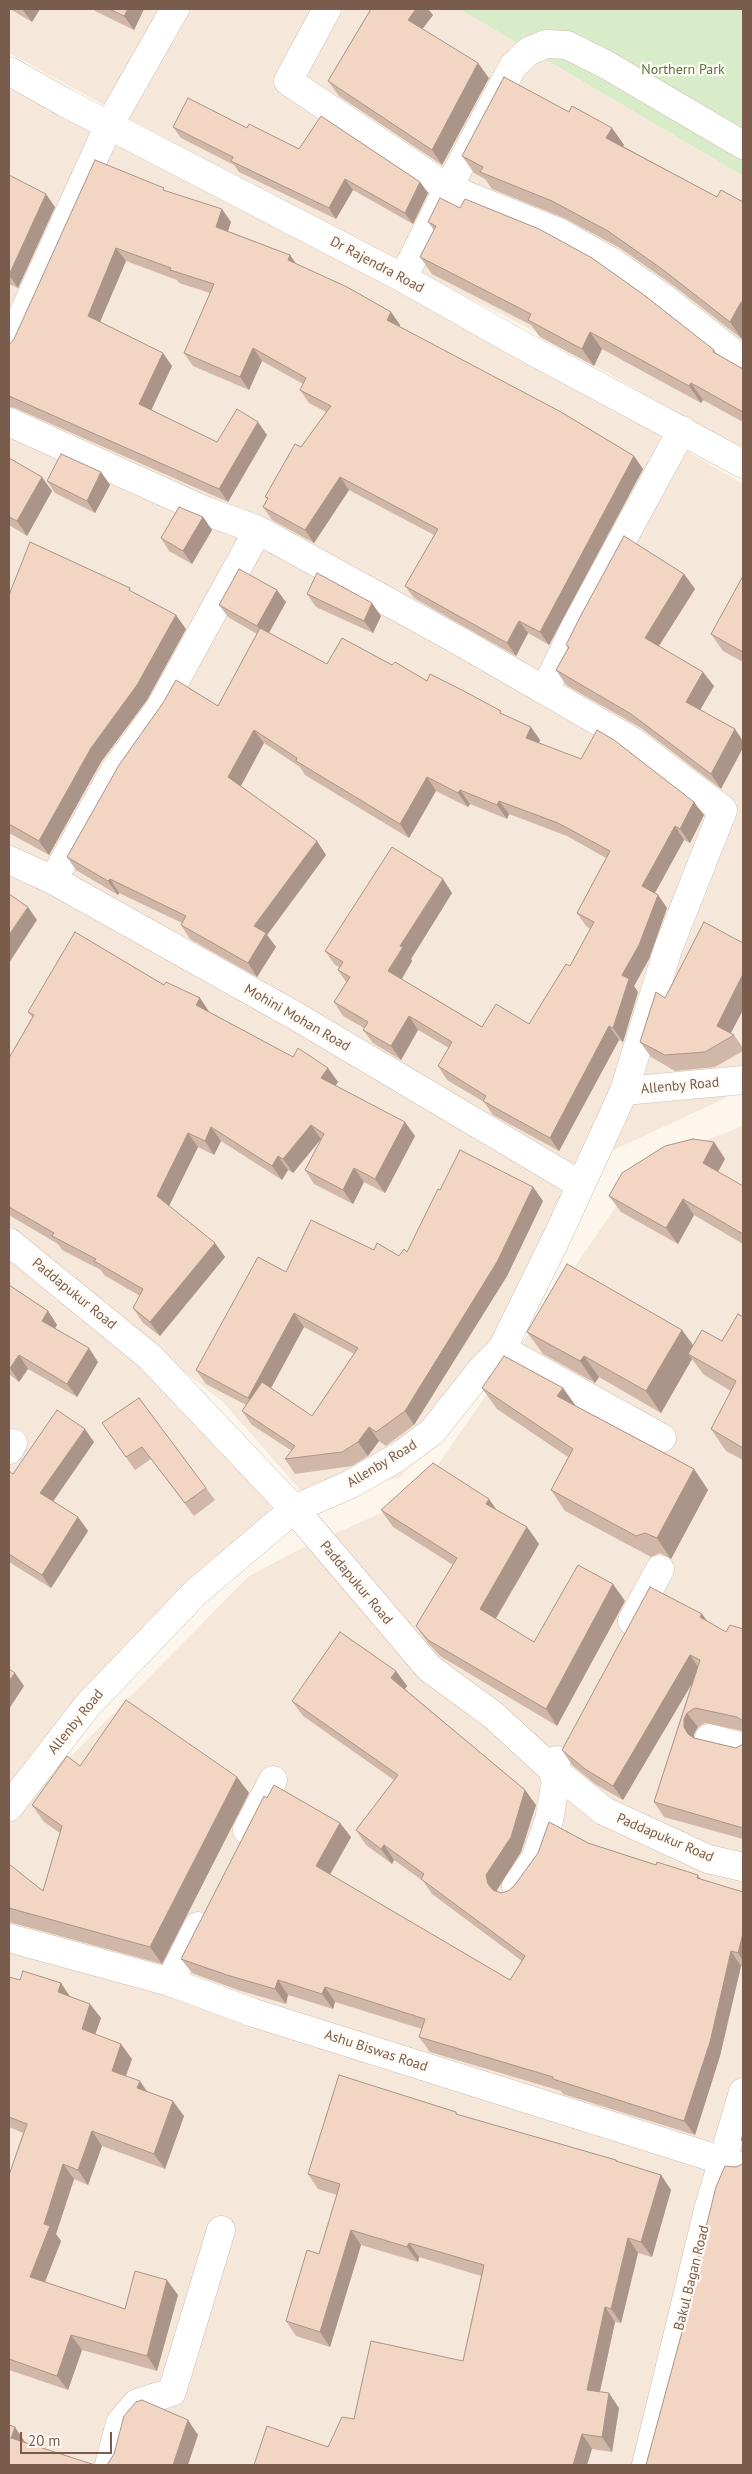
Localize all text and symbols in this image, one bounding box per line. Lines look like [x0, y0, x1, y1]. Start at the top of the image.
park label: Northern Park [641, 62, 725, 78]
street label: Dr Rajendra Road [327, 233, 427, 297]
street label: Mohini Mohan Road [241, 981, 353, 1055]
street label: Allenby Road [640, 1074, 720, 1098]
street label: Paddapukur Road [28, 1255, 120, 1333]
street label: Allenby Road [344, 1437, 420, 1491]
street label: Paddapukur Road [316, 1538, 396, 1628]
street label: Allenby Road [45, 1686, 107, 1758]
street label: Paddapukur Road [614, 1810, 716, 1866]
street label: Ashu Biswas Road [322, 2026, 430, 2076]
street label: Bakul Bagan Road [671, 2224, 713, 2332]
scale bar [22, 2422, 115, 2454]
text: 20 m [28, 2431, 61, 2450]

